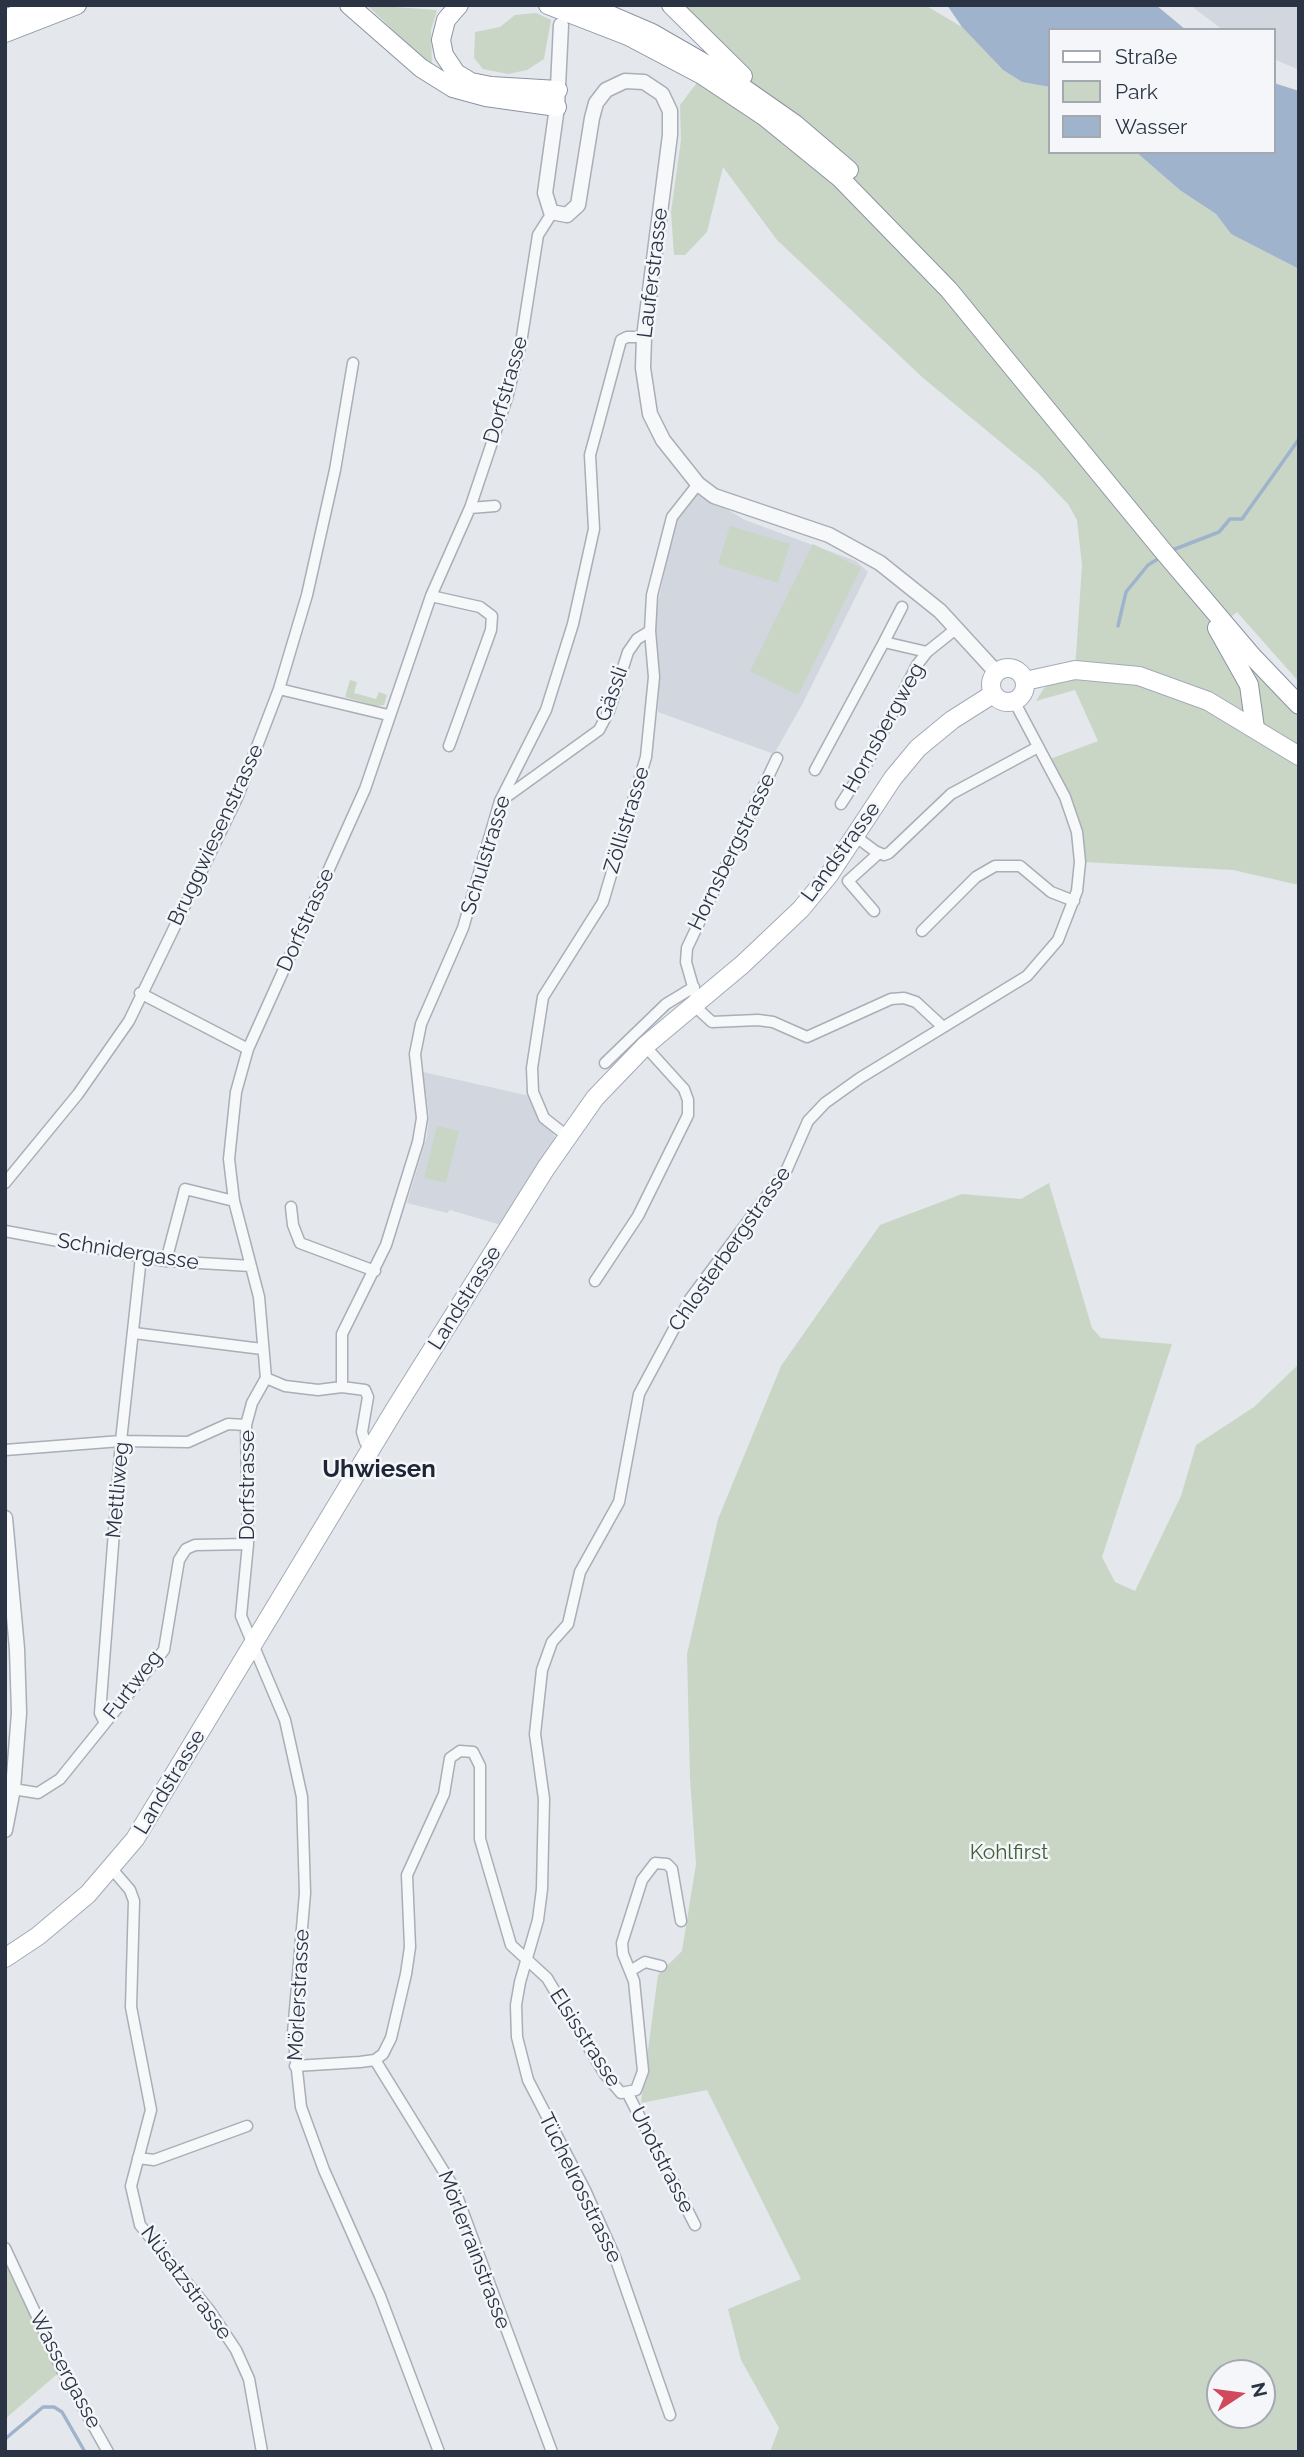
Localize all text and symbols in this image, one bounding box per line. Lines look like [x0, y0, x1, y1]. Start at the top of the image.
legend [1048, 28, 1276, 154]
text: Straße [1115, 44, 1177, 69]
text: Park [1115, 79, 1158, 104]
text: Wasser [1115, 114, 1187, 139]
street label: Lauferstrasse [633, 206, 673, 340]
street label: Dorfstrasse [479, 333, 533, 447]
street label: Hornsbergweg [838, 659, 930, 797]
street label: Gässli [590, 663, 634, 725]
street label: Bruggwiesenstrasse [163, 740, 269, 930]
street label: Zöllistrasse [599, 764, 655, 876]
street label: Hornsbergstrasse [683, 769, 781, 935]
street label: Schulstrasse [456, 792, 516, 918]
street label: Landstrasse [796, 797, 886, 907]
street label: Dorfstrasse [272, 864, 340, 976]
street label: Chlosterbergstrasse [664, 1162, 796, 1336]
street label: Schnidergasse [55, 1228, 201, 1276]
street label: Landstrasse [423, 1241, 507, 1355]
street label: Dorfstrasse [235, 1430, 261, 1540]
street label: Mettliweg [101, 1441, 135, 1539]
district label: Uhwiesen [322, 1456, 436, 1484]
street label: Furtweg [98, 1646, 168, 1724]
street label: Landstrasse [129, 1725, 211, 1839]
park label: Kohlfirst [970, 1840, 1048, 1866]
street label: Mörlerstrasse [283, 1928, 315, 2062]
street label: Elsisstrasse [544, 1984, 626, 2092]
street label: Unotstrasse [624, 2103, 700, 2217]
street label: Tüchelrosstrasse [533, 2109, 627, 2267]
street label: Mörlerrainstrasse [432, 2167, 516, 2333]
street label: Nüsatzstrasse [135, 2221, 237, 2345]
street label: Wassergasse [24, 2307, 106, 2433]
north arrow [1206, 2359, 1276, 2429]
text: N [1247, 2380, 1272, 2399]

